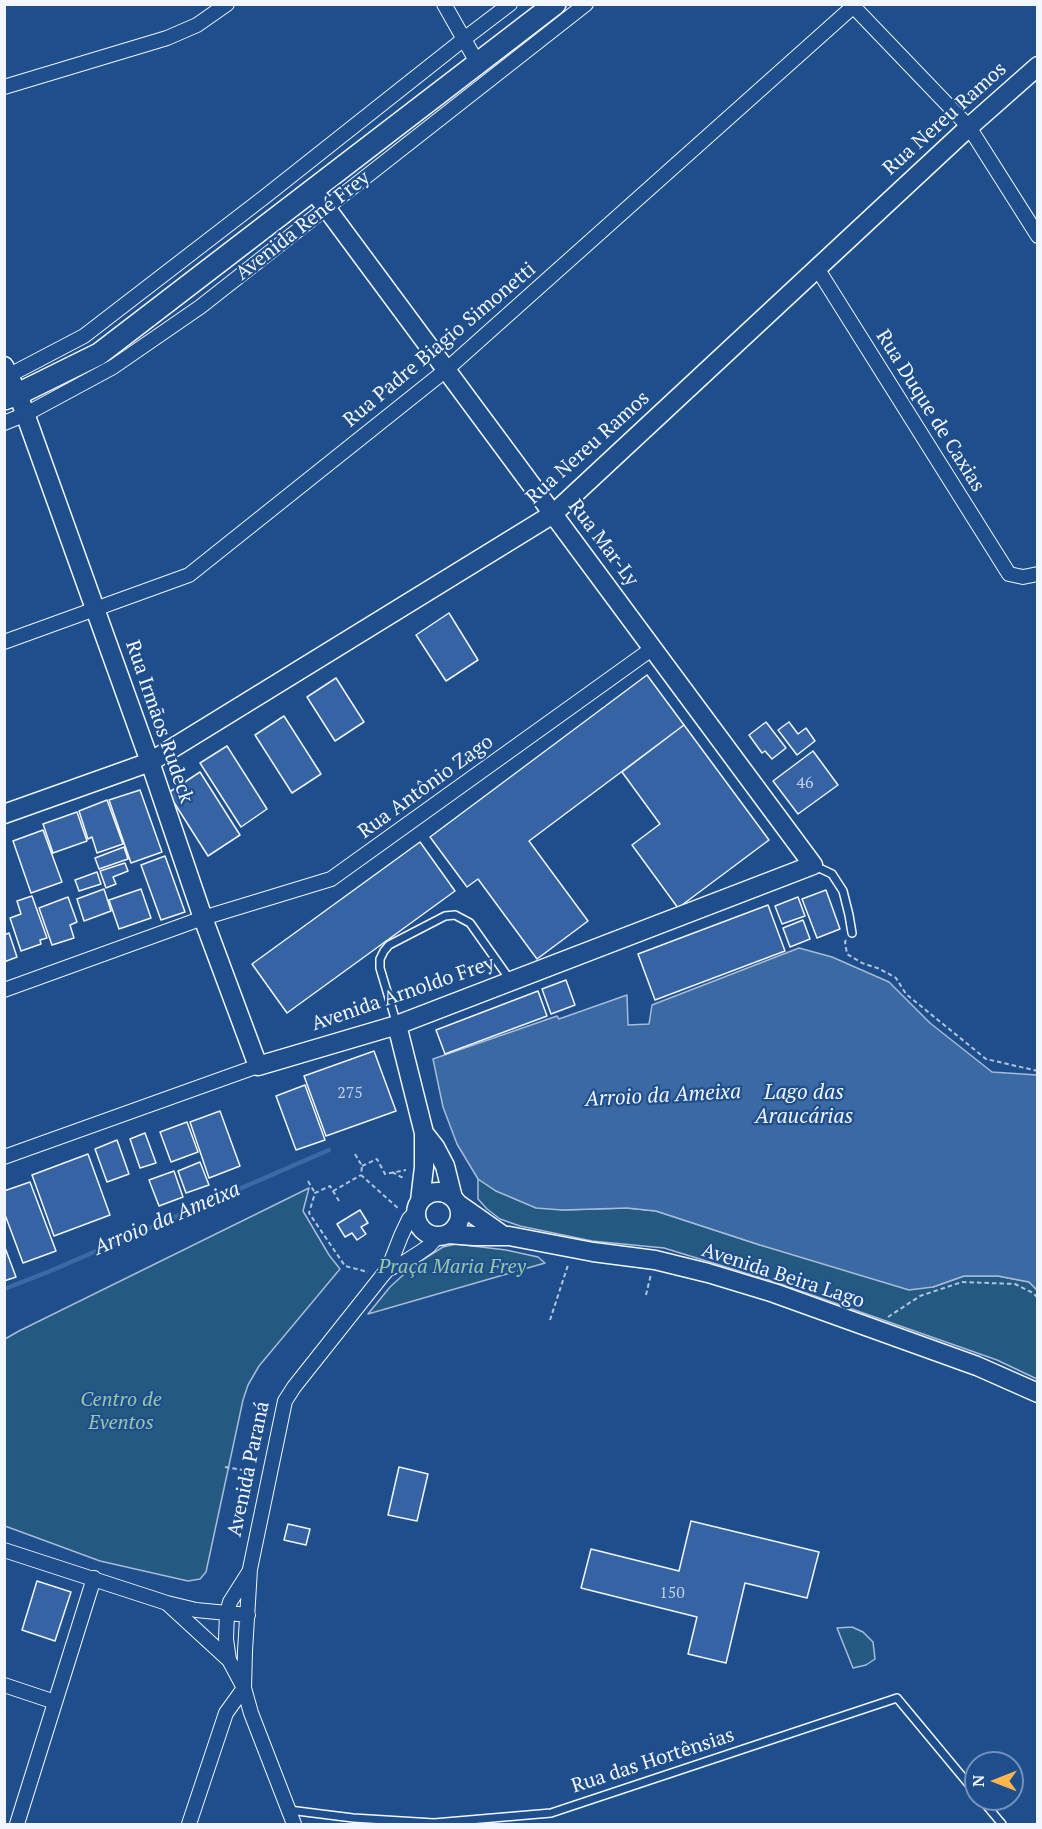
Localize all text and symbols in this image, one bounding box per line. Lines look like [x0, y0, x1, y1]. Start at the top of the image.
street label: Rua Nereu Ramos [878, 57, 1012, 181]
street label: Avenida René Frey [231, 166, 375, 286]
street label: Rua Padre Biagio Simonetti [339, 258, 541, 432]
street label: Rua Duque de Caxias [870, 326, 990, 496]
street label: Rua Nereu Ramos [521, 386, 655, 510]
street label: Rua Mar-Ly [563, 495, 643, 591]
street label: Rua Irmãos Rudeck [120, 637, 198, 807]
street label: Rua Antônio Zago [354, 730, 498, 844]
house number: 46 [796, 773, 814, 793]
street label: Avenida Arnoldo Frey [308, 951, 498, 1037]
water label: Arroio da Ameixa [584, 1079, 742, 1113]
water label: Lago das Araucárias [755, 1080, 853, 1130]
house number: 275 [337, 1083, 363, 1103]
water label: Arroio da Ameixa [90, 1177, 244, 1261]
street label: Avenida Beira Lago [699, 1238, 867, 1314]
park label: Praça Maria Frey [378, 1255, 526, 1279]
park label: Centro de Eventos [80, 1388, 162, 1435]
street label: Avenida Paraná [223, 1399, 275, 1539]
house number: 150 [659, 1583, 685, 1603]
street label: Rua das Hortênsias [568, 1723, 738, 1799]
north arrow [964, 1751, 1024, 1811]
text: N [967, 1775, 989, 1787]

